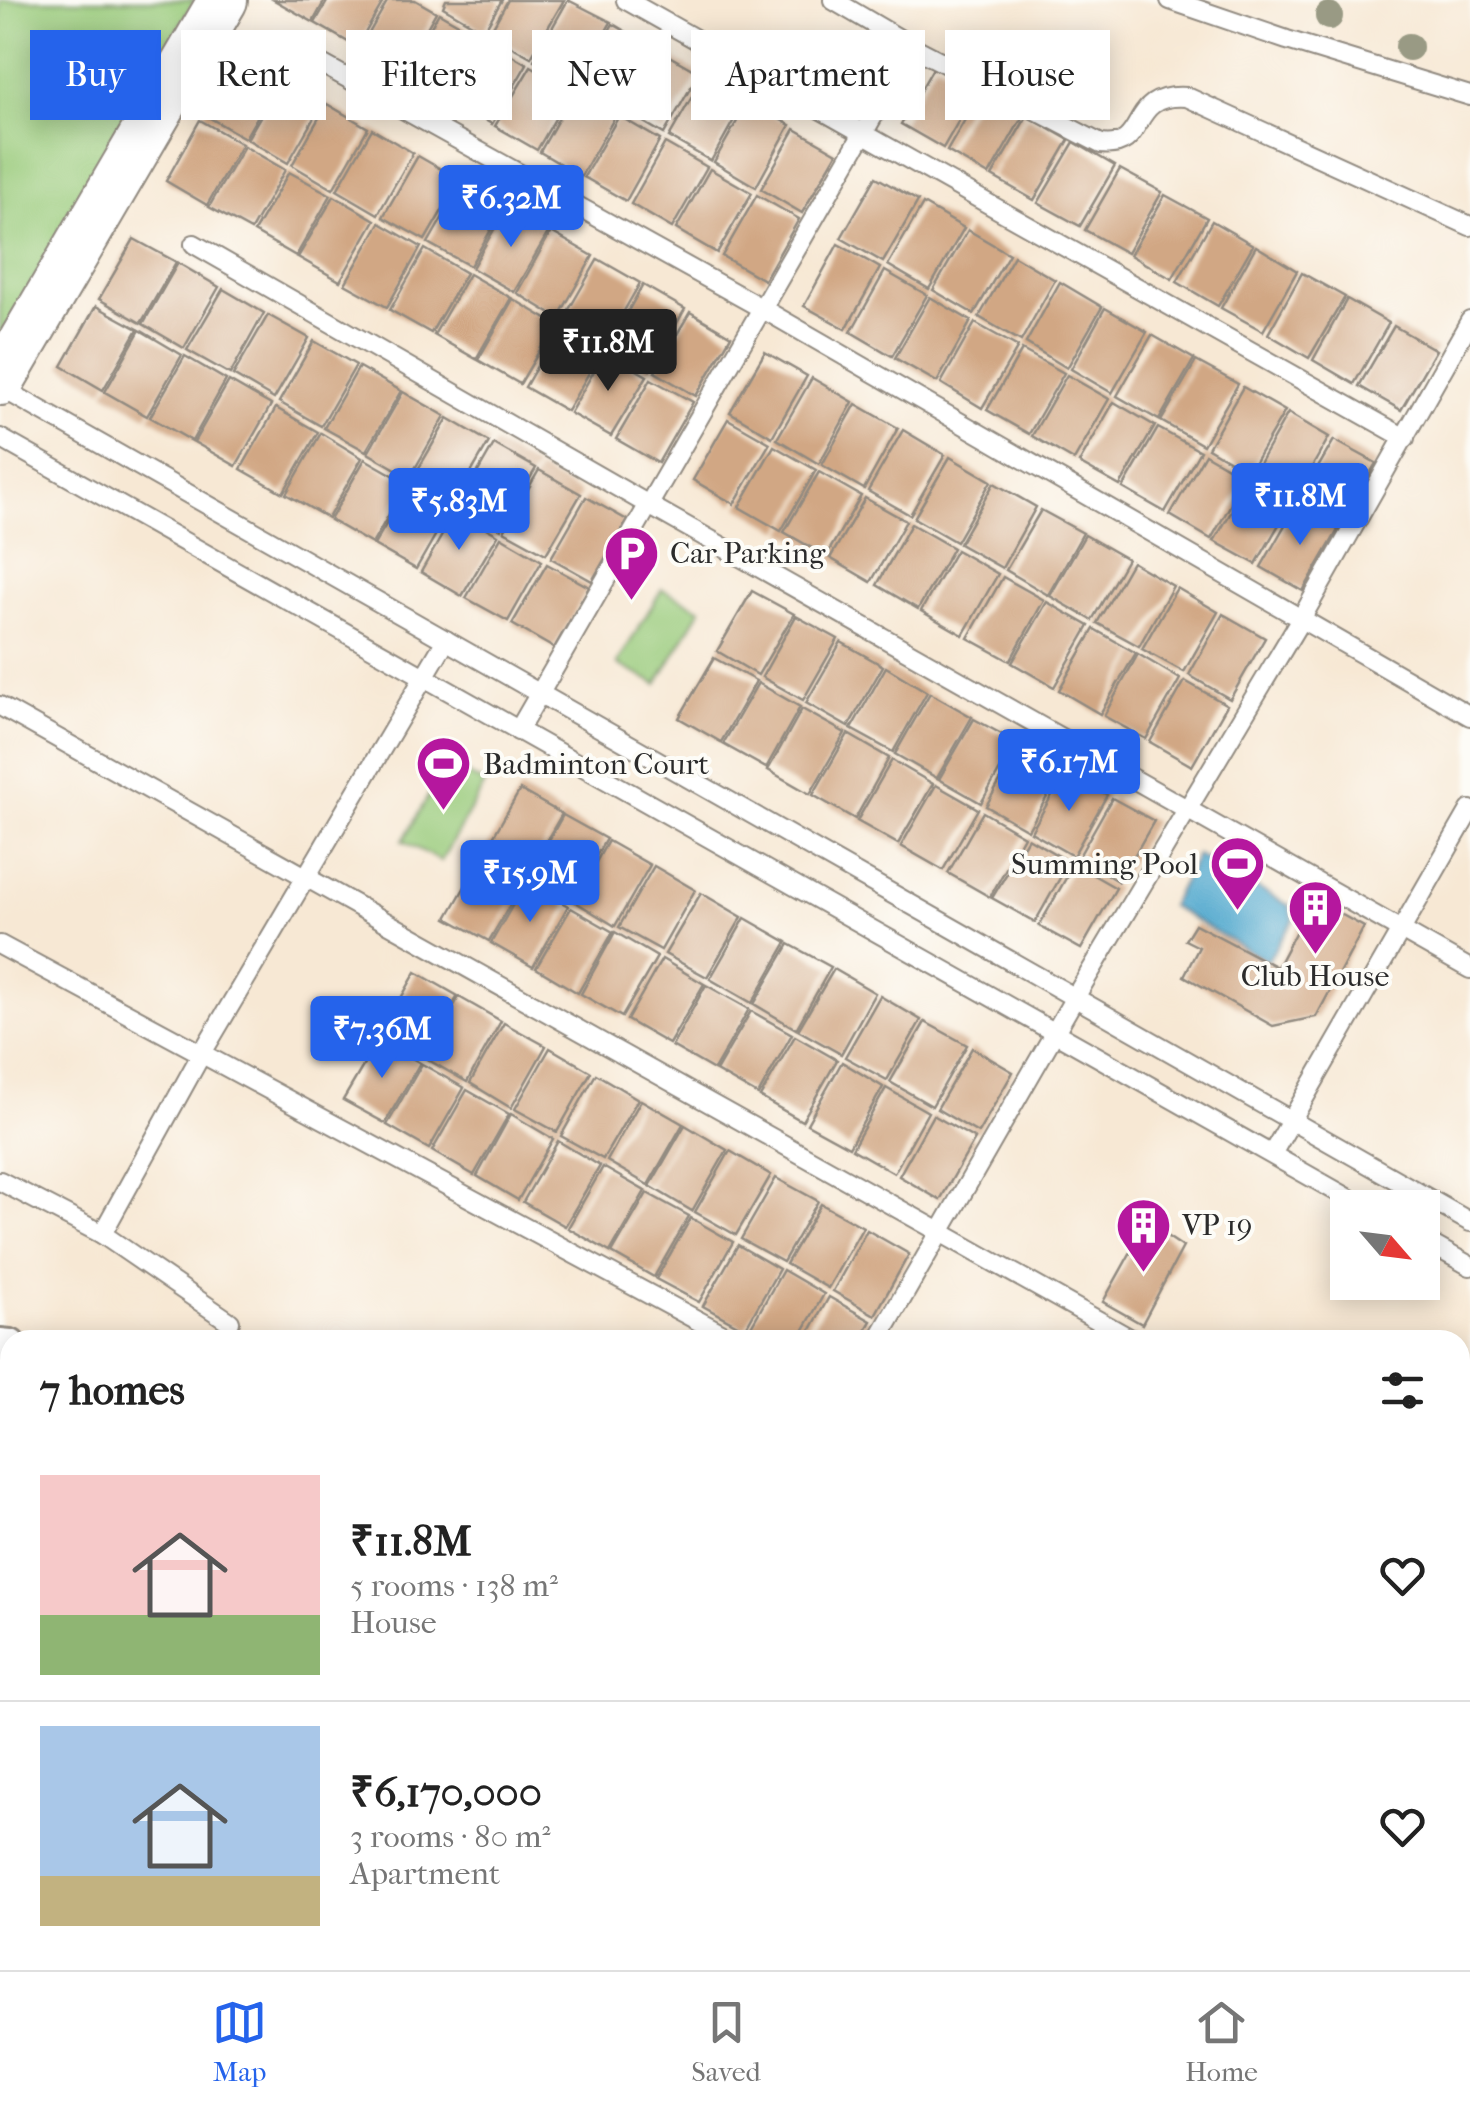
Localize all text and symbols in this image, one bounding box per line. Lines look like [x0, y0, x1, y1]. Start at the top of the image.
chip: Buy [30, 30, 161, 120]
chip: Rent [181, 30, 326, 120]
chip: Filters [346, 30, 512, 120]
chip: New [532, 30, 671, 120]
chip: Apartment [691, 30, 925, 120]
chip: House [945, 30, 1110, 120]
pin: ₹6.32M [430, 165, 592, 250]
text: ₹6.32M [461, 179, 561, 216]
pin: ₹11.8M [527, 309, 689, 394]
text: ₹11.8M [562, 323, 654, 360]
pin: ₹11.8M [1219, 463, 1381, 548]
pin: ₹5.83M [378, 468, 540, 553]
text: ₹11.8M [1254, 477, 1346, 514]
text: ₹5.83M [411, 482, 507, 519]
parking icon: Car Parking [601, 523, 661, 602]
place label: Car Parking [670, 536, 826, 571]
pin: ₹6.17M [988, 729, 1150, 814]
sports icon: Badminton Court [414, 734, 474, 813]
text: ₹6.17M [1020, 743, 1118, 780]
place label: Badminton Court [483, 747, 709, 782]
sports icon: Summing Pool [1207, 834, 1267, 913]
pin: ₹15.9M [449, 840, 611, 925]
place label: Summing Pool [1011, 847, 1198, 882]
text: ₹15.9M [482, 854, 578, 891]
building icon: Club House [1285, 878, 1345, 957]
place label: Club House [1241, 959, 1389, 994]
pin: ₹7.36M [301, 996, 463, 1081]
text: ₹7.36M [332, 1010, 432, 1047]
north arrow [1330, 1190, 1440, 1300]
map controls [1330, 1190, 1440, 1300]
building icon: VP 19 [1113, 1195, 1173, 1274]
place label: VP 19 [1181, 1208, 1253, 1243]
icon: filters [1375, 1363, 1430, 1418]
text: 7 homes [40, 1366, 185, 1415]
icon: home [120, 1515, 240, 1635]
text: ₹11.8M [350, 1517, 472, 1566]
icon: heart [1375, 1548, 1430, 1603]
text: 5 rooms · 138 m² [350, 1567, 558, 1604]
text: House [350, 1604, 437, 1641]
icon: home [120, 1766, 240, 1886]
text: ₹6,170,000 [350, 1768, 542, 1817]
icon: heart [1375, 1799, 1430, 1854]
text: 3 rooms · 80 m² [350, 1818, 551, 1855]
text: Apartment [350, 1855, 500, 1892]
tab: Map [212, 1995, 267, 2088]
tab: Saved [691, 1995, 761, 2088]
tab: Home [1185, 1995, 1258, 2088]

